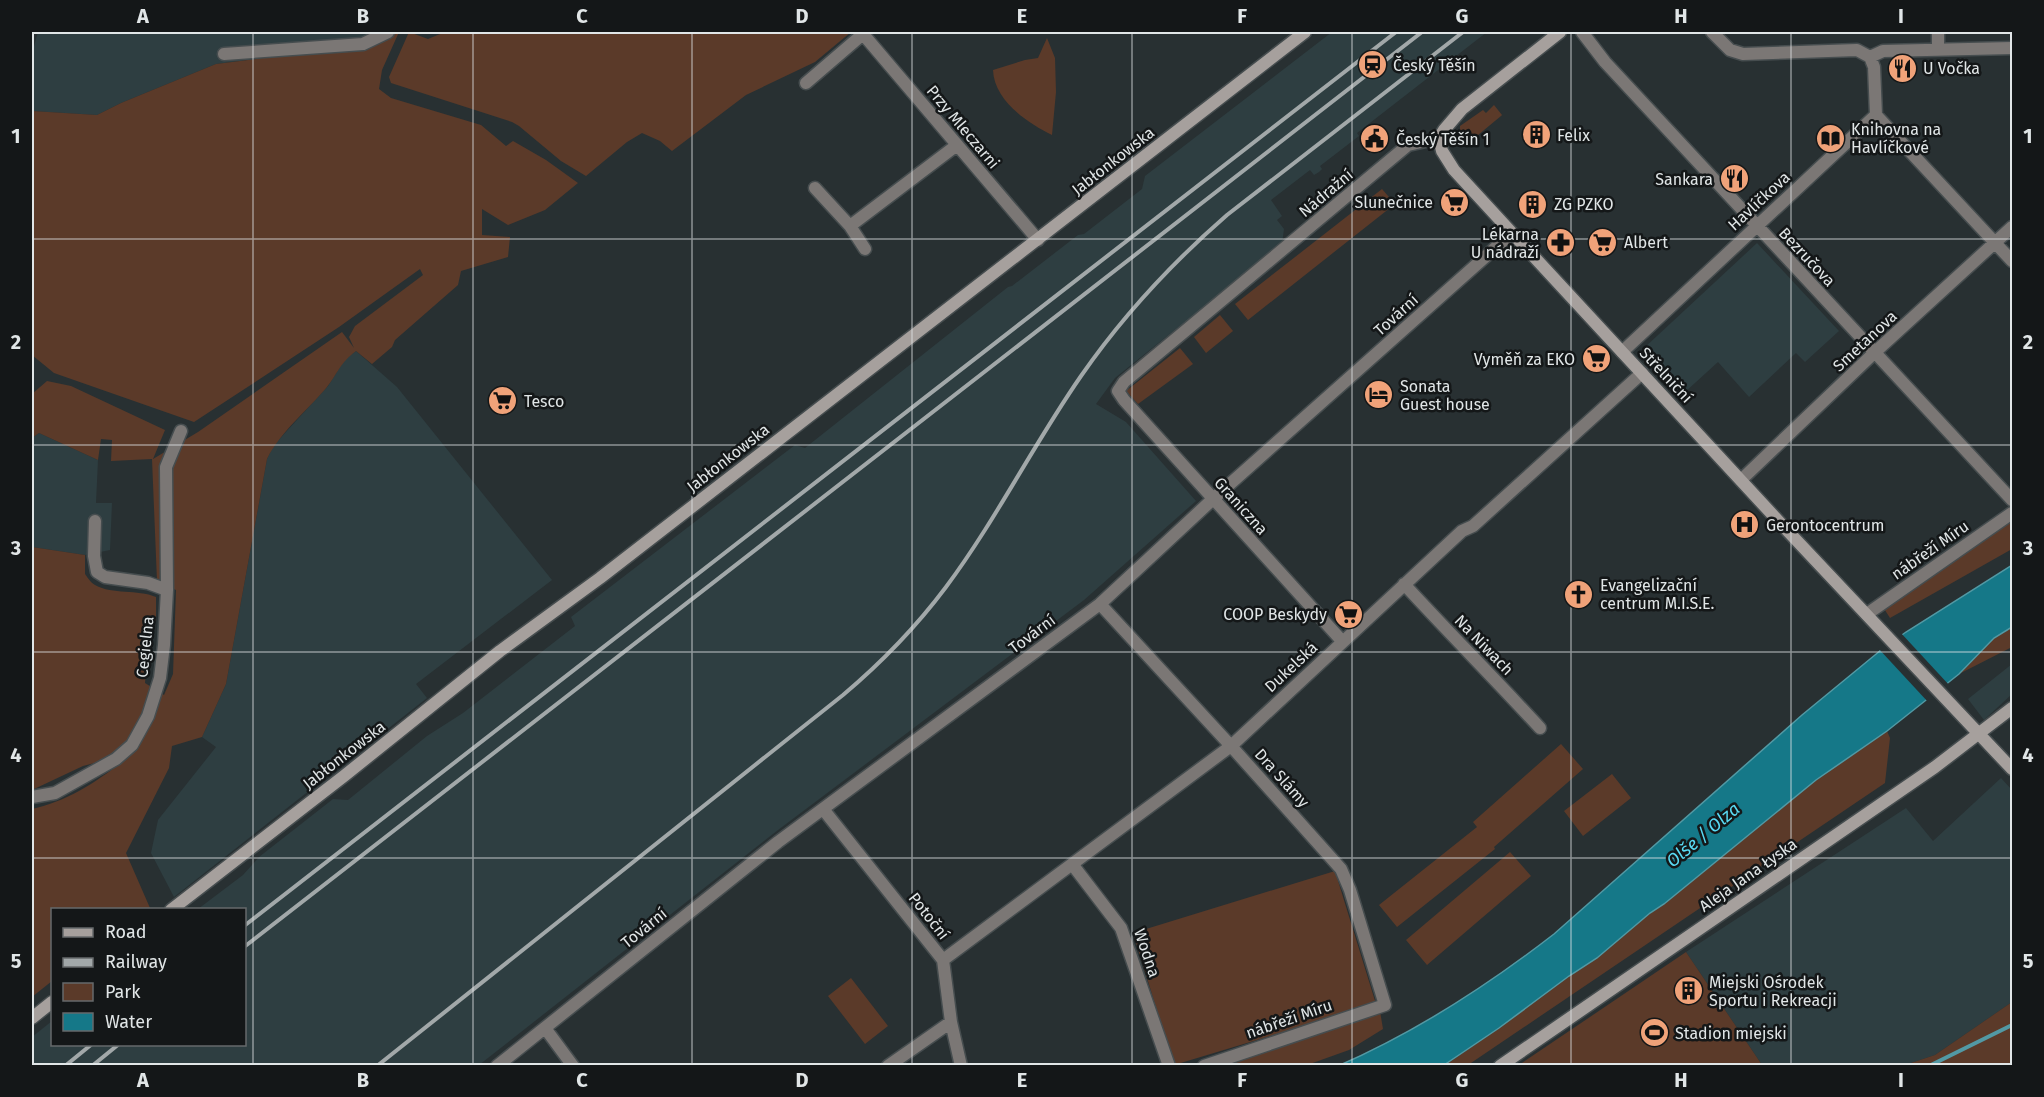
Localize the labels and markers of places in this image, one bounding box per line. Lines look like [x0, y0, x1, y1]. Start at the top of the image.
station icon: Český Těšín [1356, 49, 1388, 81]
restaurant icon: U Vočka [1886, 52, 1918, 84]
place label: Český Těšín [1393, 55, 1476, 75]
place label: U Vočka [1923, 59, 1980, 78]
building icon: Felix [1520, 119, 1552, 151]
place label: Knihovna na Havlíčkové [1851, 120, 1941, 157]
library icon: Knihovna na Havlíčkové [1814, 122, 1846, 154]
public building icon: Český Těšín 1 [1359, 123, 1391, 155]
place label: Felix [1557, 126, 1590, 145]
place label: Český Těšín 1 [1396, 129, 1490, 149]
restaurant icon: Sankara [1718, 163, 1750, 195]
place label: Sankara [1655, 170, 1713, 189]
supermarket icon: Slunečnice [1438, 186, 1470, 218]
building icon: ZG PZKO [1517, 188, 1549, 220]
place label: Slunečnice [1355, 193, 1433, 212]
place label: ZG PZKO [1554, 195, 1614, 214]
place label: Lékarna U nádraží [1471, 225, 1539, 262]
supermarket icon: Albert [1587, 226, 1619, 258]
pharmacy icon: Lékarna U nádraží [1544, 227, 1576, 259]
place label: Albert [1624, 233, 1668, 252]
supermarket icon: Vyměň za EKO [1580, 343, 1612, 375]
place label: Vyměň za EKO [1474, 350, 1575, 369]
place label: Sonata Guest house [1400, 377, 1490, 414]
hotel icon: Sonata Guest house [1363, 379, 1395, 411]
supermarket icon: Tesco [487, 385, 519, 417]
place label: Tesco [524, 392, 564, 411]
hospital icon: Gerontocentrum [1729, 509, 1761, 541]
place label: Gerontocentrum [1766, 516, 1885, 535]
place label: Evangelizační centrum M.I.S.E. [1600, 576, 1715, 613]
church icon: Evangelizační centrum M.I.S.E. [1563, 578, 1595, 610]
supermarket icon: COOP Beskydy [1332, 598, 1364, 630]
place label: COOP Beskydy [1223, 605, 1327, 624]
place label: Miejski Ośrodek Sportu i Rekreacji [1709, 973, 1837, 1010]
building icon: Miejski Ośrodek Sportu i Rekreacji [1672, 975, 1704, 1007]
sports icon: Stadion miejski [1638, 1017, 1670, 1049]
place label: Stadion miejski [1675, 1024, 1787, 1043]

